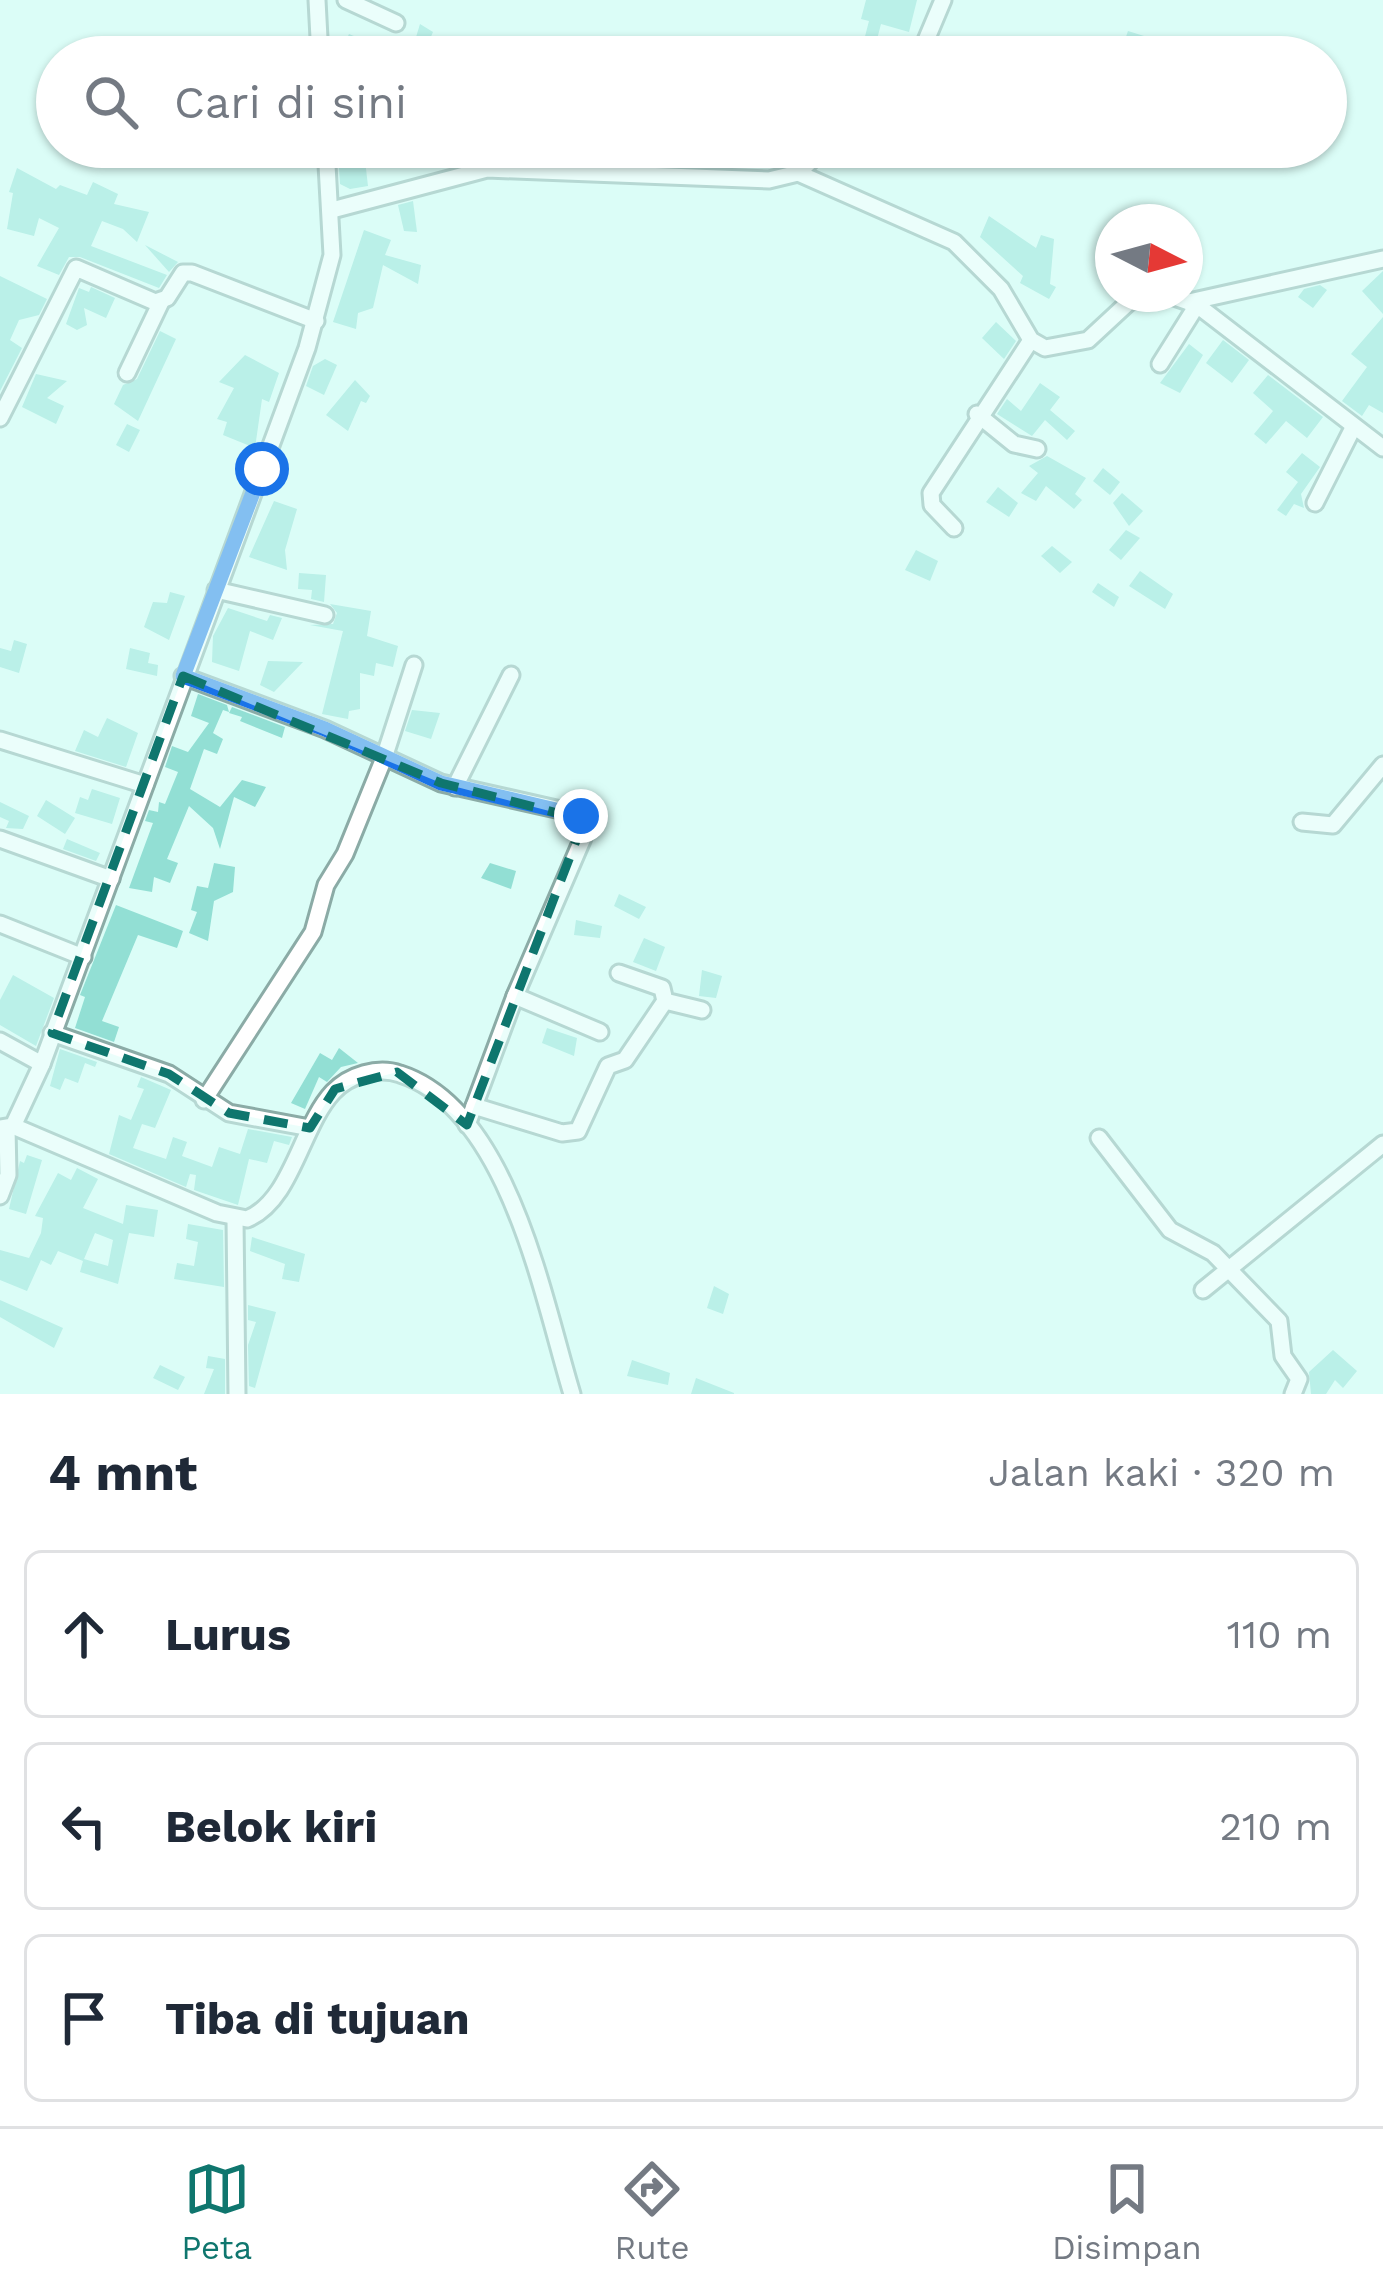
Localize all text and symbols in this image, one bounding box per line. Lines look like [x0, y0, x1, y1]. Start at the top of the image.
search box [36, 36, 1347, 168]
icon: search [78, 69, 144, 135]
text: Cari di sini [174, 76, 407, 129]
north arrow [1095, 204, 1203, 312]
route start [235, 442, 289, 496]
route end [554, 789, 608, 843]
text: 4 mnt [48, 1443, 197, 1502]
text: Jalan kaki · 320 m [988, 1450, 1335, 1495]
icon: ahead [51, 1601, 117, 1667]
text: Lurus [165, 1608, 291, 1661]
text: 110 m [1227, 1612, 1332, 1657]
icon: left [51, 1793, 117, 1859]
text: Belok kiri [165, 1800, 377, 1853]
text: 210 m [1219, 1804, 1332, 1849]
icon: arrive [51, 1985, 117, 2051]
text: Tiba di tujuan [165, 1992, 470, 2045]
tab: Peta [181, 2156, 252, 2267]
tab: Rute [615, 2156, 689, 2267]
tab: Disimpan [1052, 2156, 1202, 2267]

